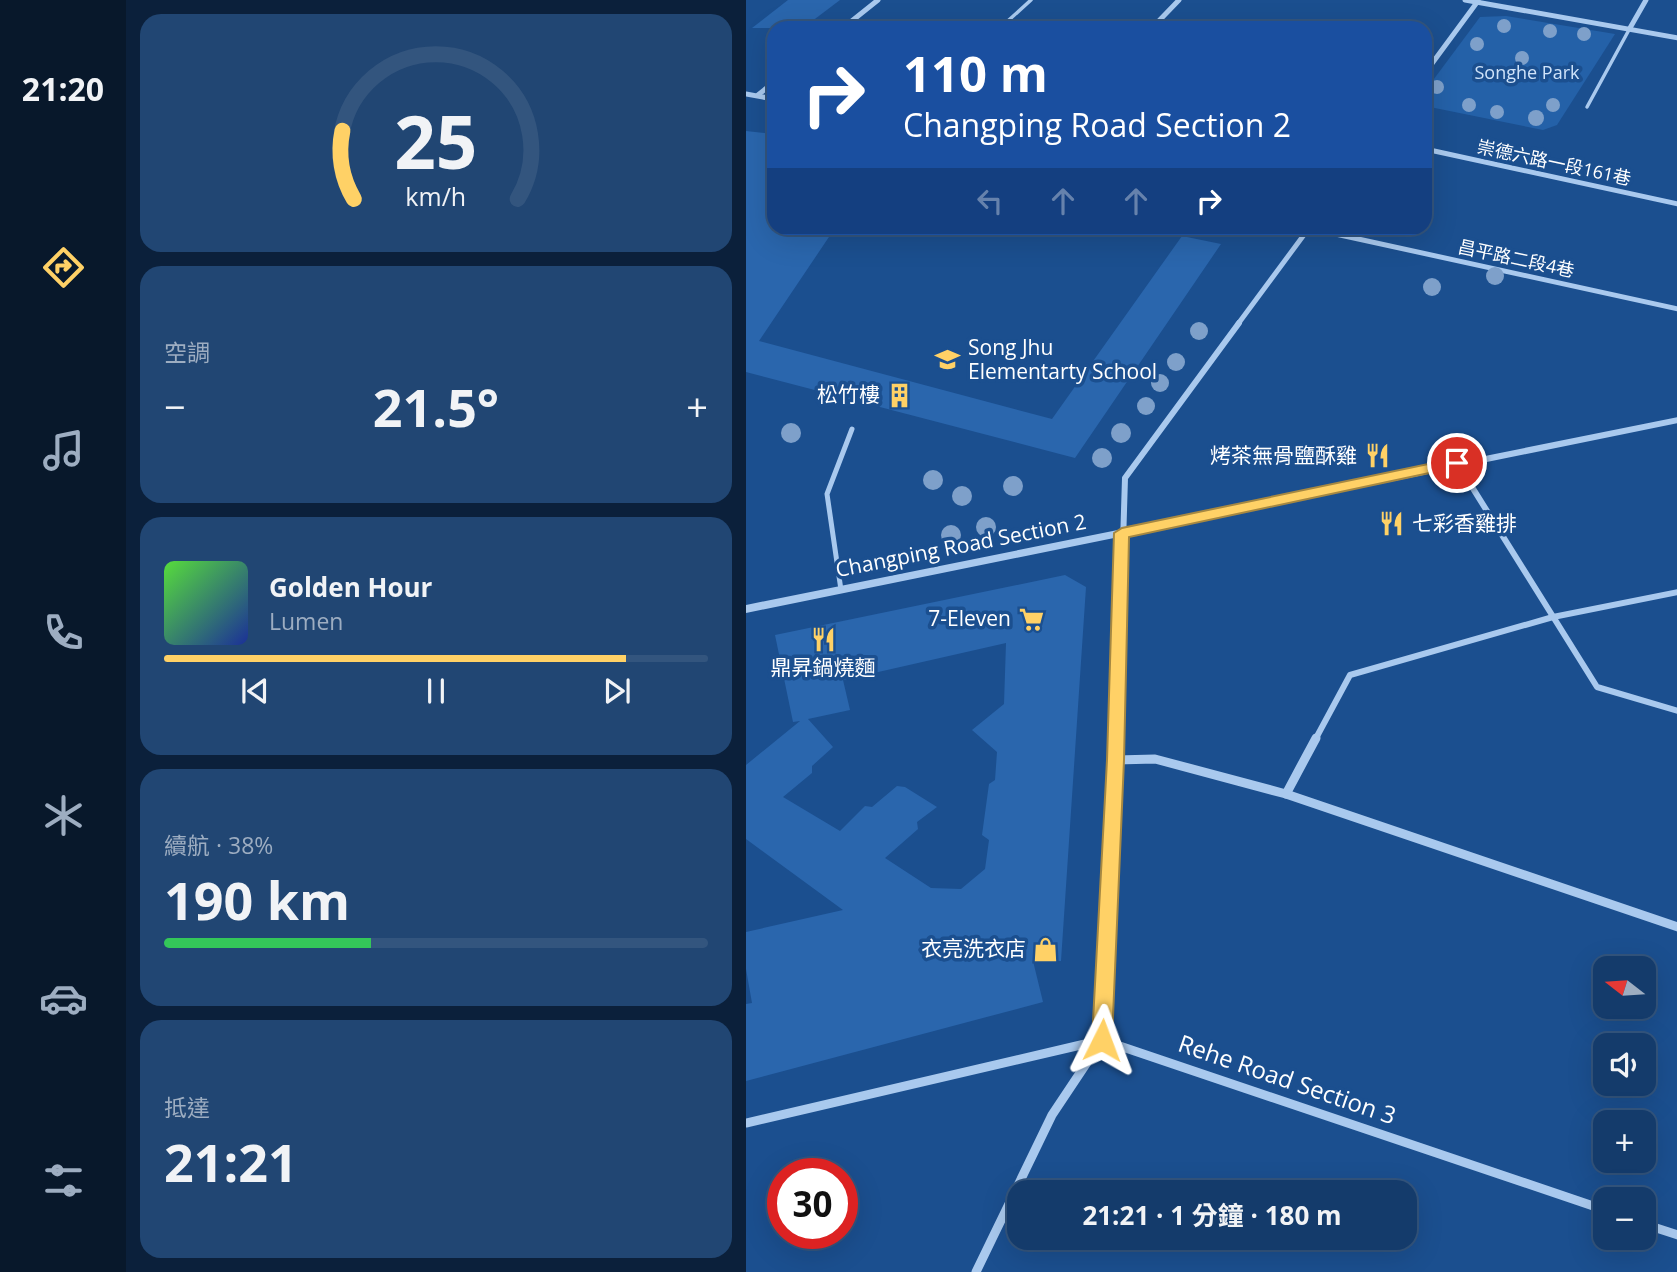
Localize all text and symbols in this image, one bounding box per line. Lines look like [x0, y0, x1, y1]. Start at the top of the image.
text: 110 m [903, 40, 1048, 106]
icon: right [788, 49, 879, 140]
park label: Songhe Park [1475, 60, 1580, 84]
text: 21:20 [22, 67, 104, 110]
text: 25 [394, 91, 478, 190]
text: Changping Road Section 2 [903, 103, 1291, 146]
street label: 崇德六路一段161巷 [1475, 134, 1633, 190]
text: km/h [406, 179, 466, 213]
icon: left [971, 182, 1009, 220]
icon: ahead [1044, 182, 1082, 220]
icon: ahead [1117, 182, 1155, 220]
icon: right [1190, 182, 1228, 220]
street label: 昌平路二段4巷 [1456, 234, 1577, 282]
icon: directions [39, 243, 88, 292]
place label: Song Jhu Elementarty School [968, 333, 1157, 385]
text: 空調 [164, 336, 210, 368]
school or university icon: Song Jhu Elementarty School [934, 346, 962, 374]
text: 21.5° [373, 371, 499, 442]
text: − [164, 380, 186, 432]
text: + [686, 380, 708, 432]
place label: 松竹樓 [817, 380, 880, 408]
building icon: 松竹樓 [886, 381, 914, 409]
icon: music [39, 426, 88, 475]
pin [1427, 433, 1487, 493]
place label: 烤茶無骨鹽酥雞 [1210, 441, 1357, 469]
restaurant icon: 烤茶無骨鹽酥雞 [1363, 442, 1391, 470]
icon: arrive [1438, 444, 1476, 482]
street label: Changping Road Section 2 [833, 507, 1088, 583]
place label: 七彩香雞排 [1412, 509, 1517, 537]
restaurant icon: 七彩香雞排 [1378, 510, 1406, 538]
text: Golden Hour [269, 569, 432, 605]
place label: 7-Eleven [928, 604, 1011, 632]
text: Lumen [269, 605, 343, 637]
supermarket icon: 7-Eleven [1017, 605, 1045, 633]
icon: phone [39, 608, 88, 657]
restaurant icon: 鼎昇鍋燒麵 [809, 625, 837, 653]
place label: 鼎昇鍋燒麵 [771, 653, 876, 681]
icon: previous [236, 672, 274, 710]
icon: pause [417, 672, 455, 710]
icon: next [598, 672, 636, 710]
icon: climate [39, 791, 88, 840]
text: 續航 · 38% [164, 829, 273, 861]
text: 190 km [164, 864, 350, 935]
place label: 衣亮洗衣店 [921, 934, 1026, 962]
shop icon: 衣亮洗衣店 [1032, 935, 1060, 963]
north arrow [1593, 956, 1656, 1018]
map controls [1593, 956, 1656, 1250]
icon: car [39, 974, 88, 1023]
position arrow [1065, 1003, 1139, 1077]
street label: Rehe Road Section 3 [1174, 1026, 1401, 1131]
button: sound [1593, 1033, 1656, 1096]
text: 抵達 [164, 1091, 210, 1123]
button: + [1593, 1110, 1656, 1173]
text: 21:21 [164, 1126, 298, 1197]
icon: filters [39, 1156, 88, 1205]
speed limit sign: 30 [767, 1158, 858, 1249]
button: − [1593, 1187, 1656, 1250]
text: 21:21 · 1 分鐘 · 180 m [1082, 1197, 1342, 1233]

